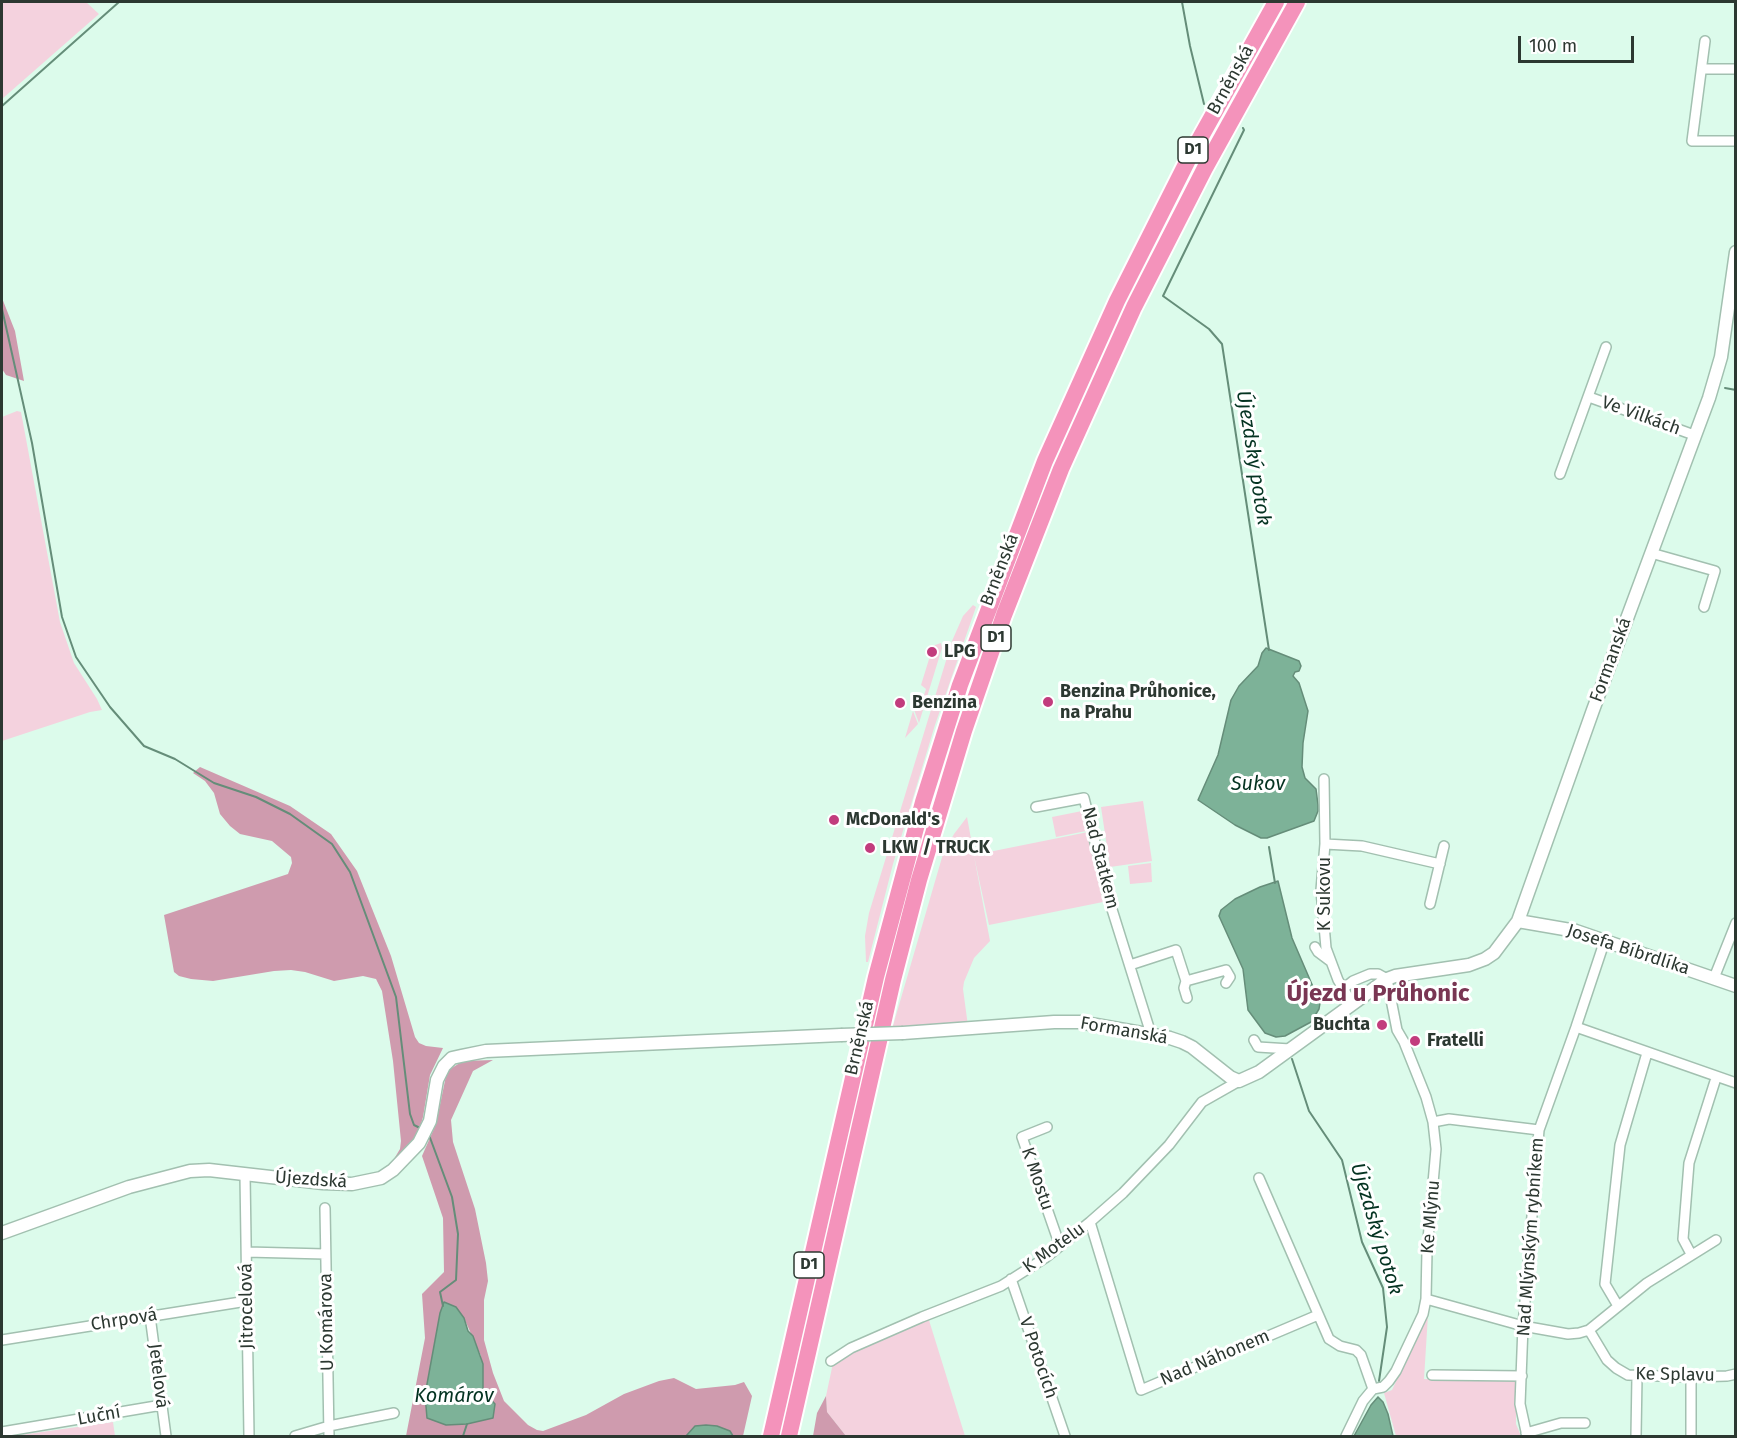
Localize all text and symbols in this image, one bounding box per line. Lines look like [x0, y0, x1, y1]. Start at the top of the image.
scale bar [1521, 24, 1636, 62]
text: 100 m [1529, 35, 1577, 57]
street label: Brněnská [1203, 42, 1259, 118]
road number: D1 [1178, 137, 1208, 163]
water label: Újezdský potok [1230, 389, 1276, 527]
street label: Ve Vilkách [1599, 392, 1683, 440]
street label: Brněnská [976, 531, 1024, 609]
street label: Formanská [1586, 615, 1636, 705]
road number: D1 [981, 625, 1011, 651]
place label: LPG [944, 641, 976, 663]
marker: LPG [925, 645, 939, 659]
place label: Benzina Průhonice, na Prahu [1060, 681, 1216, 724]
place label: Benzina [912, 692, 977, 714]
marker: Benzina Průhonice, na Prahu [1041, 695, 1055, 709]
marker: Benzina [893, 696, 907, 710]
water label: Sukov [1231, 772, 1285, 796]
street label: Nad Statkem [1077, 805, 1123, 911]
place label: McDonald's [846, 809, 940, 831]
marker: McDonald's [827, 813, 841, 827]
place label: LKW / TRUCK [882, 837, 990, 859]
marker: LKW / TRUCK [863, 841, 877, 855]
street label: K Sukovu [1314, 857, 1336, 931]
street label: Josefa Bíbrdlíka [1564, 920, 1692, 980]
district label: Újezd u Průhonic [1287, 980, 1469, 1008]
street label: Brněnská [841, 999, 879, 1077]
street label: Formanská [1079, 1013, 1169, 1049]
place label: Buchta [1313, 1014, 1370, 1036]
marker: Buchta [1375, 1018, 1389, 1032]
place label: Fratelli [1427, 1030, 1484, 1052]
marker: Fratelli [1408, 1034, 1422, 1048]
street label: Nad Mlýnským rybníkem [1513, 1137, 1549, 1337]
street label: K Mostu [1016, 1145, 1058, 1213]
water label: Újezdský potok [1345, 1160, 1407, 1298]
street label: Újezdská [274, 1167, 348, 1193]
street label: Ke Mlýnu [1417, 1179, 1445, 1255]
street label: K Motelu [1019, 1218, 1089, 1278]
road number: D1 [794, 1252, 824, 1278]
street label: Jitrocelová [235, 1263, 259, 1349]
street label: U Komárova [315, 1273, 339, 1371]
street label: Chrpová [89, 1304, 159, 1336]
street label: V Potocích [1014, 1314, 1062, 1402]
street label: Nad Náhonem [1157, 1325, 1273, 1391]
street label: Jetelová [143, 1342, 173, 1410]
street label: Ke Splavu [1635, 1364, 1715, 1386]
water label: Komárov [414, 1384, 494, 1408]
street label: Luční [76, 1402, 122, 1430]

